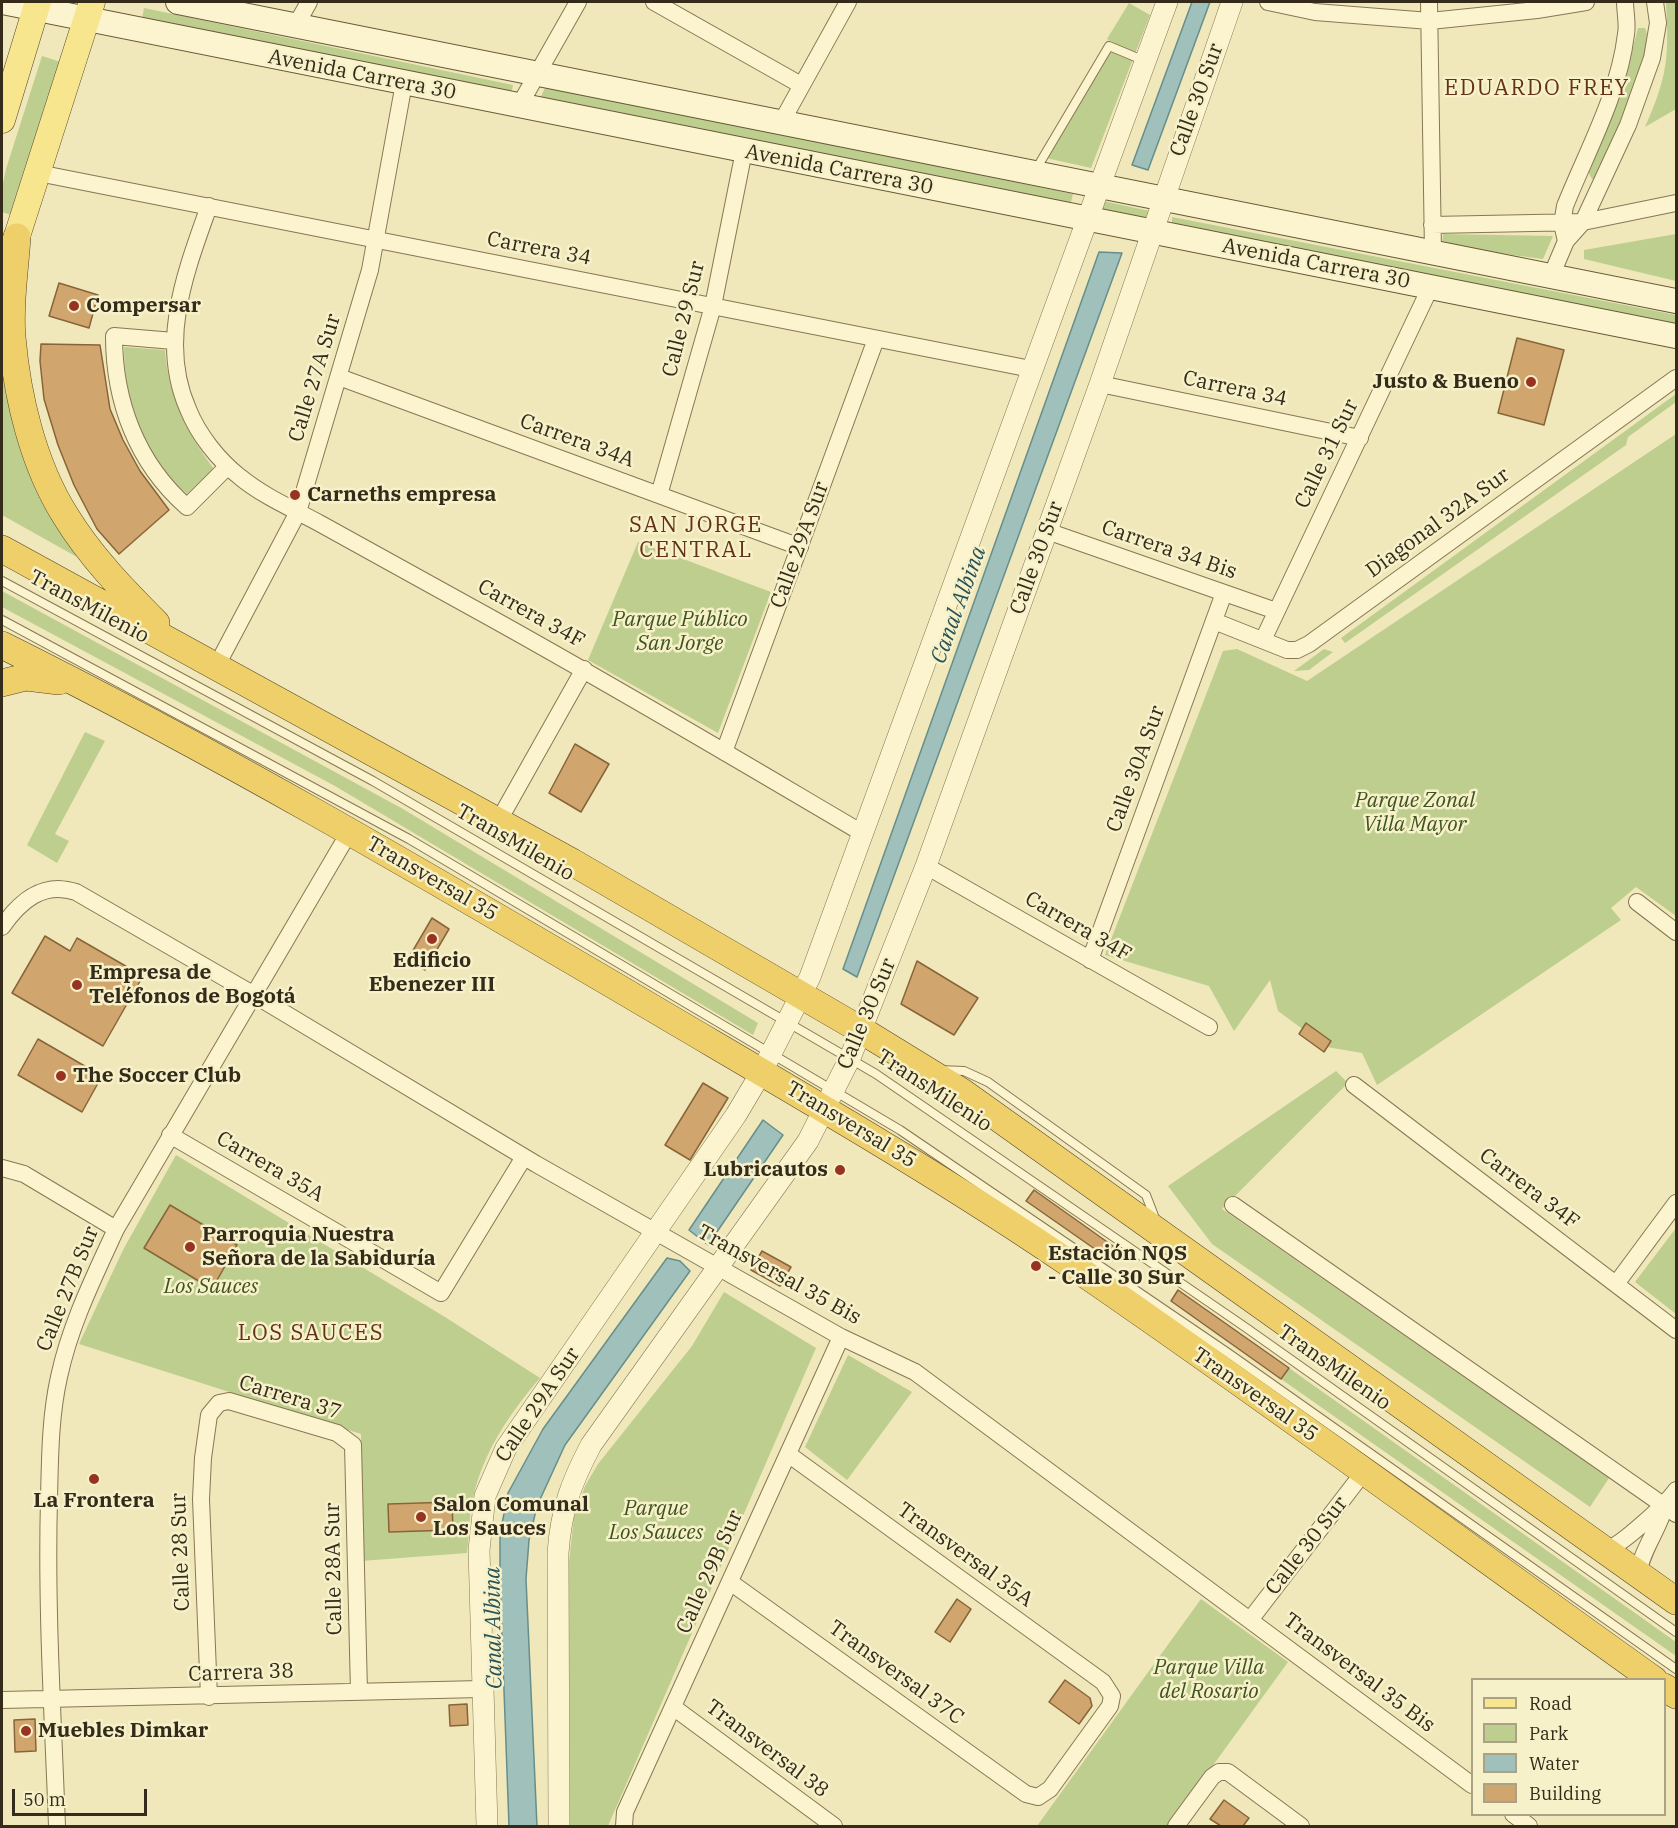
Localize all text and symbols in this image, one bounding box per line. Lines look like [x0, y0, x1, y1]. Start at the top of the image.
street label: Calle 30 Sur [1165, 40, 1229, 160]
street label: Avenida Carrera 30 [266, 44, 458, 106]
district label: EDUARDO FREY [1444, 76, 1630, 102]
street label: Avenida Carrera 30 [743, 139, 935, 201]
street label: Carrera 34 [485, 227, 593, 271]
street label: Avenida Carrera 30 [1220, 233, 1412, 295]
street label: Calle 29 Sur [657, 259, 711, 379]
place label: Compersar [86, 293, 201, 319]
marker: Compersar [67, 299, 81, 313]
street label: Calle 27A Sur [284, 311, 346, 445]
street label: Carrera 34 [1181, 366, 1289, 412]
place label: Justo & Bueno [1373, 369, 1519, 395]
marker: Justo & Bueno [1524, 375, 1538, 389]
street label: Calle 31 Sur [1290, 395, 1364, 513]
street label: Carrera 34A [516, 409, 638, 473]
street label: Diagonal 32A Sur [1361, 463, 1515, 583]
street label: Calle 29A Sur [765, 478, 835, 612]
place label: Carneths empresa [307, 482, 496, 508]
marker: Carneths empresa [288, 488, 302, 502]
street label: Calle 30 Sur [1005, 498, 1069, 618]
district label: SAN JORGE CENTRAL [629, 513, 763, 564]
street label: Carrera 34 Bis [1098, 515, 1240, 585]
water label: Canal Albina [926, 543, 992, 667]
street label: TransMilenio [25, 565, 153, 649]
street label: Carrera 34F [473, 574, 589, 654]
park label: Parque Público San Jorge [612, 607, 748, 657]
street label: Calle 30A Sur [1101, 702, 1171, 836]
park label: Parque Zonal Villa Mayor [1355, 788, 1475, 838]
street label: TransMilenio [451, 799, 579, 887]
street label: Transversal 35 [362, 831, 502, 927]
street label: Carrera 34F [1020, 886, 1136, 968]
marker: Edificio Ebenezer III [425, 932, 439, 946]
place label: Edificio Ebenezer III [369, 948, 495, 998]
street label: Calle 30 Sur [832, 955, 902, 1073]
place label: Empresa de Teléfonos de Bogotá [89, 960, 296, 1010]
marker: Empresa de Teléfonos de Bogotá [70, 978, 84, 992]
street label: TransMilenio [872, 1044, 996, 1138]
place label: The Soccer Club [73, 1063, 241, 1089]
marker: The Soccer Club [54, 1069, 68, 1083]
street label: Transversal 35 [781, 1076, 921, 1174]
street label: Carrera 35A [212, 1126, 328, 1208]
street label: Carrera 34F [1474, 1143, 1584, 1235]
place label: Lubricautos [703, 1157, 828, 1183]
marker: Lubricautos [833, 1163, 847, 1177]
street label: Transversal 35 Bis [693, 1220, 865, 1330]
place label: Parroquia Nuestra Señora de la Sabiduría [202, 1222, 436, 1272]
street label: Calle 27B Sur [32, 1223, 104, 1355]
marker: Parroquia Nuestra Señora de la Sabiduría [183, 1240, 197, 1254]
place label: Estación NQS - Calle 30 Sur [1048, 1241, 1187, 1291]
marker: Estación NQS - Calle 30 Sur [1029, 1259, 1043, 1273]
park label: Los Sauces [164, 1274, 258, 1300]
street label: TransMilenio [1273, 1320, 1395, 1416]
district label: LOS SAUCES [238, 1321, 384, 1347]
street label: Transversal 35 [1187, 1342, 1323, 1448]
street label: Calle 29A Sur [490, 1343, 586, 1467]
street label: Carrera 37 [236, 1371, 344, 1425]
marker: La Frontera [87, 1472, 101, 1486]
place label: La Frontera [33, 1488, 155, 1514]
street label: Calle 28 Sur [166, 1492, 196, 1612]
place label: Salon Comunal Los Sauces [433, 1492, 589, 1542]
street label: Calle 30 Sur [1261, 1492, 1353, 1600]
park label: Parque Los Sauces [609, 1496, 703, 1546]
street label: Transversal 35A [892, 1497, 1038, 1613]
street label: Calle 28A Sur [320, 1502, 348, 1636]
street label: Calle 29B Sur [672, 1506, 748, 1638]
marker: Salon Comunal Los Sauces [414, 1510, 428, 1524]
water label: Canal Albina [480, 1567, 508, 1689]
street label: Transversal 35 Bis [1278, 1608, 1440, 1738]
street label: Transversal 37C [823, 1616, 969, 1730]
park label: Parque Villa del Rosario [1154, 1655, 1264, 1705]
street label: Carrera 38 [188, 1659, 294, 1687]
legend [1471, 1678, 1666, 1816]
text: Road [1529, 1692, 1572, 1715]
street label: Transversal 38 [701, 1695, 833, 1803]
place label: Muebles Dimkar [38, 1718, 208, 1744]
text: Park [1529, 1722, 1568, 1745]
marker: Muebles Dimkar [19, 1724, 33, 1738]
text: Water [1529, 1752, 1579, 1775]
scale bar [15, 1777, 150, 1815]
text: Building [1529, 1782, 1601, 1805]
text: 50 m [23, 1788, 66, 1811]

